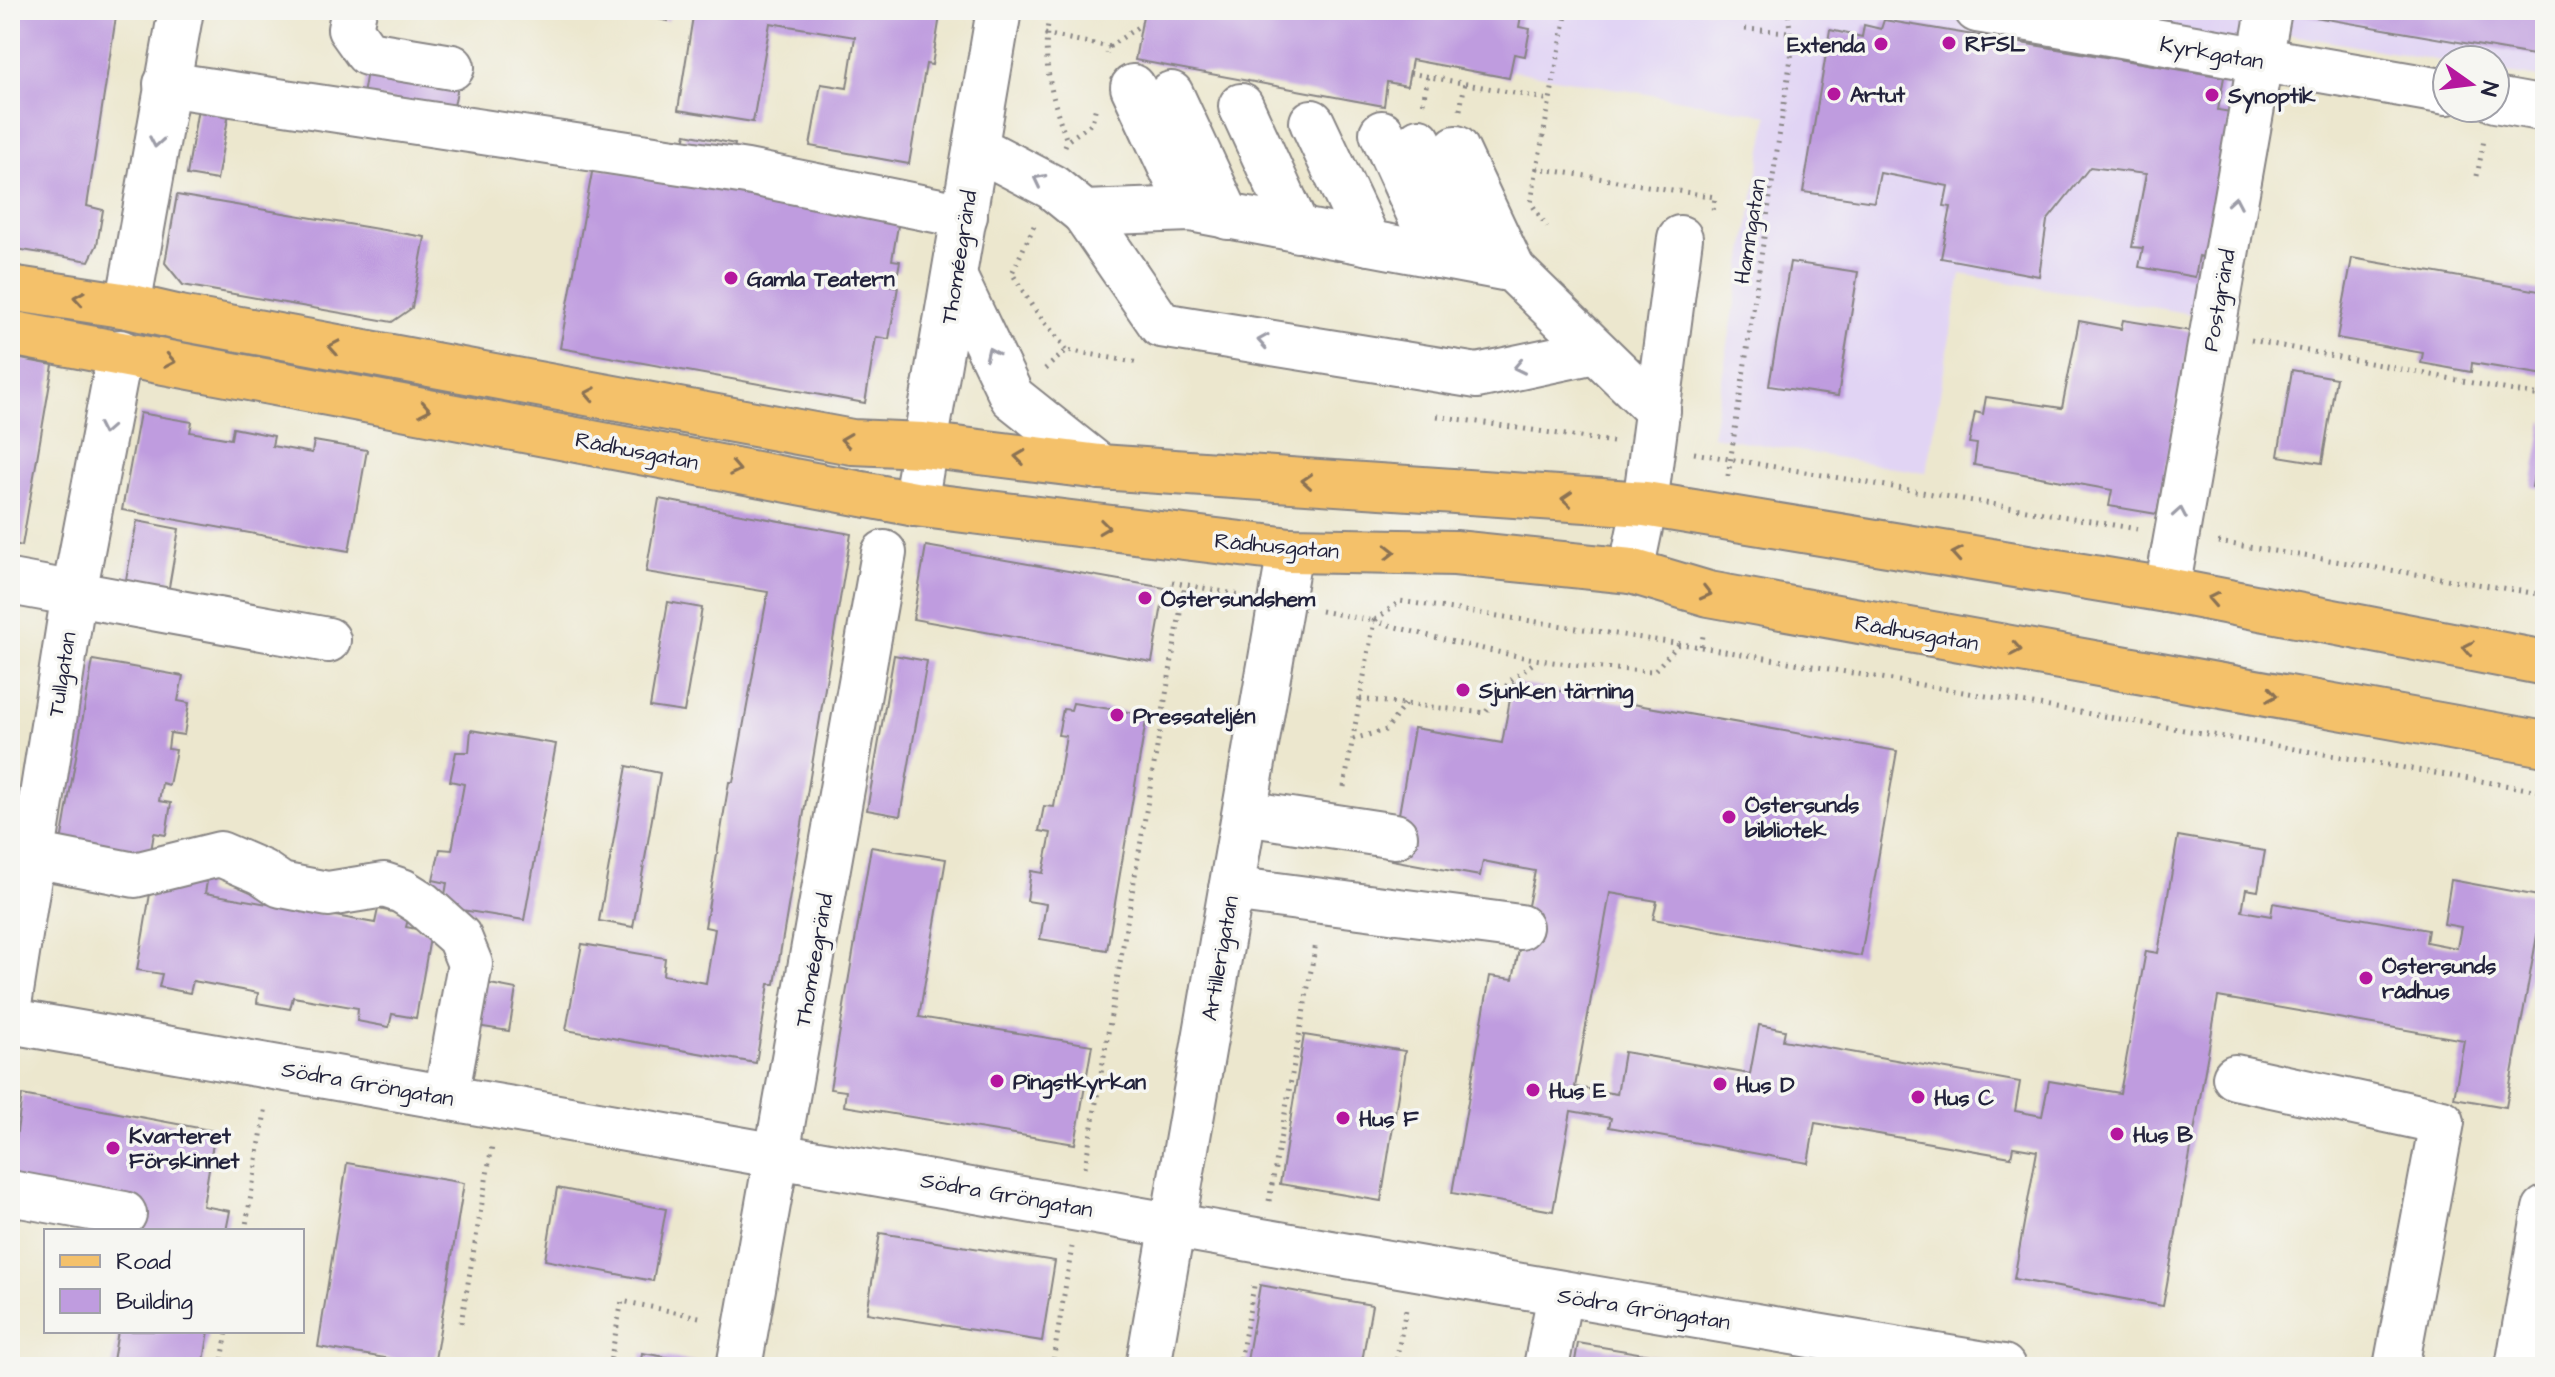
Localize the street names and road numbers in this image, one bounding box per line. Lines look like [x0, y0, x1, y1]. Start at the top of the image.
street label: Kyrkgatan [2157, 29, 2266, 79]
street label: Hamngatan [1727, 176, 1775, 286]
street label: Thoméegränd [934, 188, 986, 326]
street label: Postgränd [2195, 247, 2245, 354]
street label: Rådhusgatan [572, 424, 701, 480]
street label: Rådhusgatan [1213, 526, 1340, 568]
street label: Rådhusgatan [1852, 607, 1981, 661]
street label: Tullgatan [40, 630, 85, 719]
street label: Thoméegränd [788, 891, 842, 1030]
street label: Artillerigatan [1194, 893, 1248, 1023]
street label: Södra Gröngatan [279, 1054, 456, 1116]
street label: Södra Gröngatan [918, 1165, 1095, 1227]
street label: Södra Gröngatan [1555, 1281, 1732, 1339]

